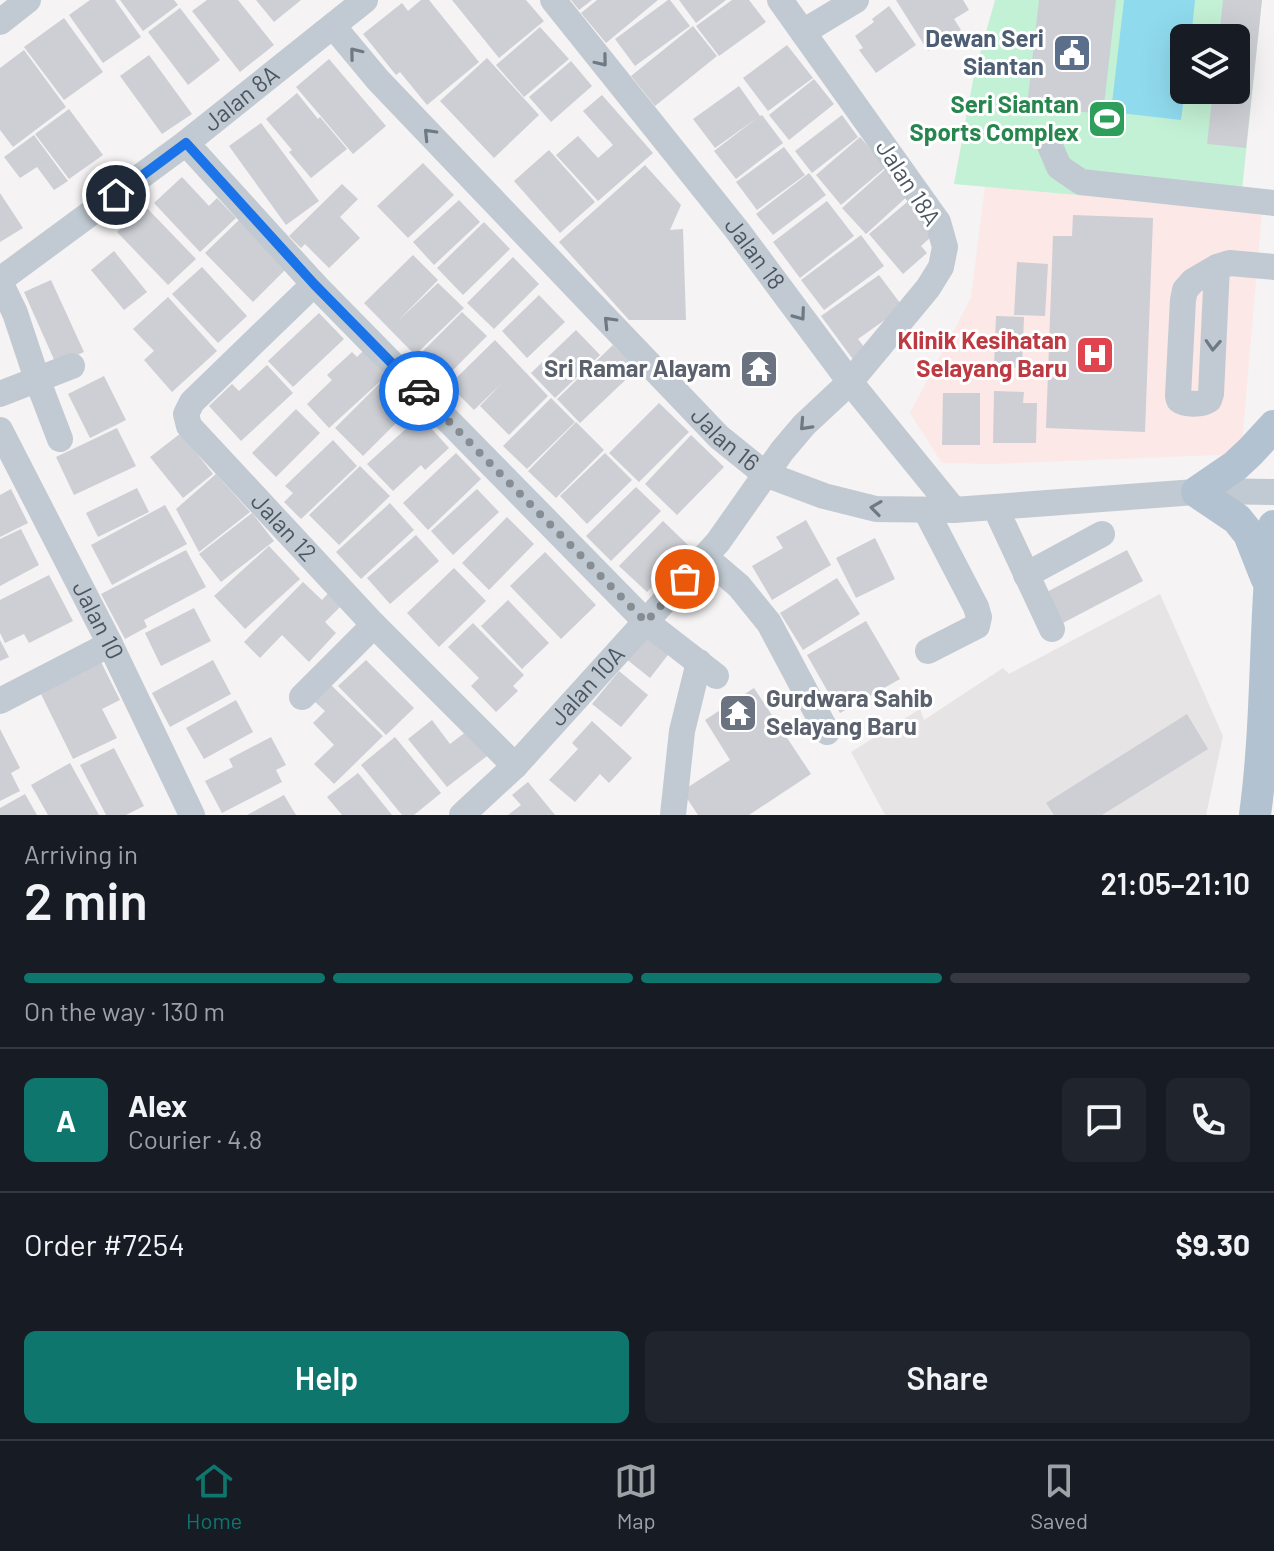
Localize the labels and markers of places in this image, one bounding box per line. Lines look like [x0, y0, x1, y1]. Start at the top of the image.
place label: Dewan Seri Siantan [925, 23, 1044, 80]
public building icon: Dewan Seri Siantan [1051, 32, 1093, 74]
place label: Seri Siantan Sports Complex [910, 89, 1079, 146]
sports icon: Seri Siantan Sports Complex [1086, 98, 1128, 140]
pin [82, 161, 150, 229]
place label: Klinik Kesihatan Selayang Baru [897, 325, 1067, 382]
hospital icon: Klinik Kesihatan Selayang Baru [1074, 334, 1116, 376]
temple icon: Sri Ramar Alayam [738, 348, 780, 390]
place label: Sri Ramar Alayam [544, 353, 731, 382]
pin [651, 545, 719, 613]
place label: Gurdwara Sahib Selayang Baru [766, 683, 933, 740]
temple icon: Gurdwara Sahib Selayang Baru [717, 692, 759, 734]

